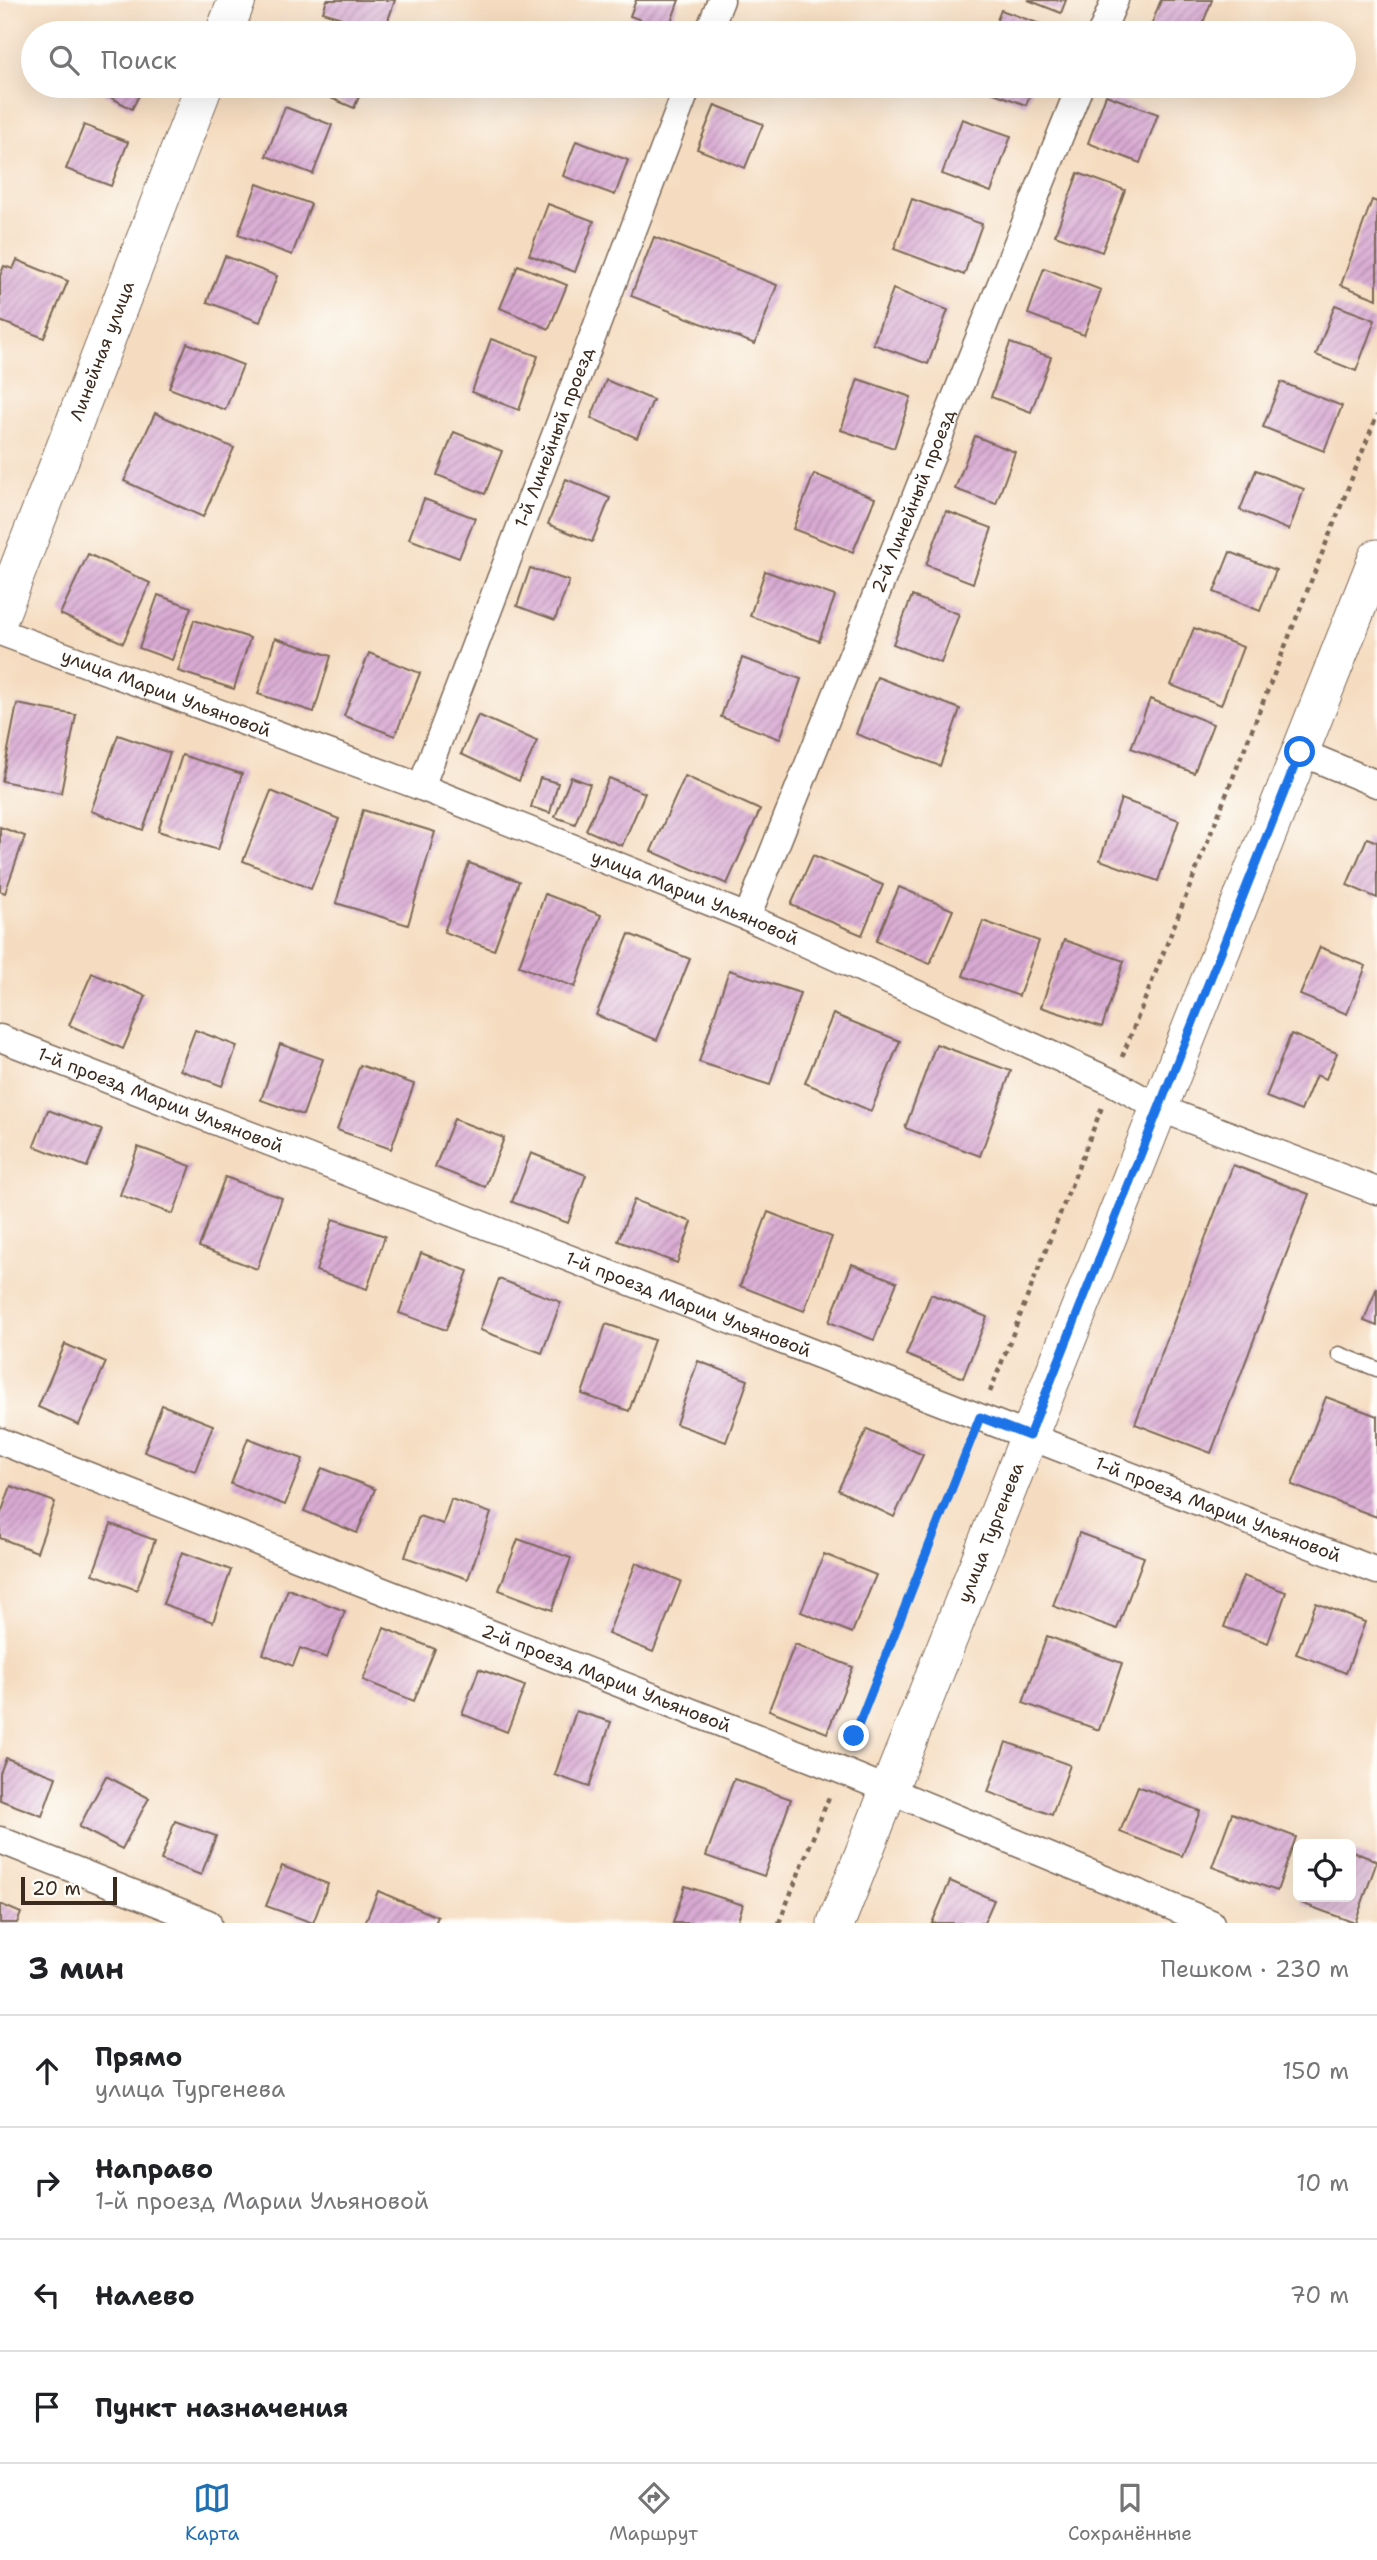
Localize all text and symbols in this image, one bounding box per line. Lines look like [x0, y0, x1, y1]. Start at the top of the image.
search box [21, 21, 1356, 98]
icon: search [45, 41, 83, 79]
text: Поиск [101, 42, 177, 77]
street label: Линейная улица [64, 278, 140, 424]
street label: 1-й Линейный проезд [509, 343, 600, 531]
street label: 2-й Линейный проезд [866, 405, 961, 596]
street label: улица Марии Ульяновой [58, 644, 275, 743]
route start [1284, 736, 1315, 767]
street label: улица Марии Ульяновой [588, 844, 803, 951]
street label: 1-й проезд Марии Ульяновой [34, 1042, 287, 1159]
street label: 1-й проезд Марии Ульяновой [562, 1246, 815, 1363]
street label: 1-й проезд Марии Ульяновой [1092, 1451, 1344, 1568]
street label: улица Тургенева [952, 1459, 1029, 1606]
street label: 2-й проезд Марии Ульяновой [478, 1619, 735, 1738]
route end [838, 1720, 869, 1751]
map controls [1293, 1839, 1356, 1902]
button: locate [1293, 1839, 1356, 1902]
scale bar [21, 1874, 117, 1906]
text: 20 m [32, 1876, 81, 1901]
text: 3 мин [28, 1948, 124, 1989]
text: Пешком · 230 m [1161, 1954, 1349, 1984]
text: Прямо [95, 2039, 183, 2074]
icon: ahead [28, 2052, 66, 2090]
text: 150 m [1282, 2056, 1349, 2086]
text: улица Тургенева [95, 2074, 285, 2104]
text: Направо [95, 2151, 213, 2186]
icon: right [28, 2164, 66, 2202]
text: 10 m [1296, 2168, 1349, 2198]
text: 1-й проезд Марии Ульяновой [95, 2186, 429, 2216]
icon: left [28, 2276, 66, 2314]
text: Налево [95, 2278, 195, 2313]
text: 70 m [1290, 2280, 1349, 2310]
icon: arrive [28, 2388, 66, 2426]
text: Пункт назначения [95, 2390, 348, 2425]
tab: Карта [185, 2479, 239, 2546]
tab: Маршрут [609, 2479, 698, 2546]
tab: Сохранённые [1068, 2479, 1192, 2546]

